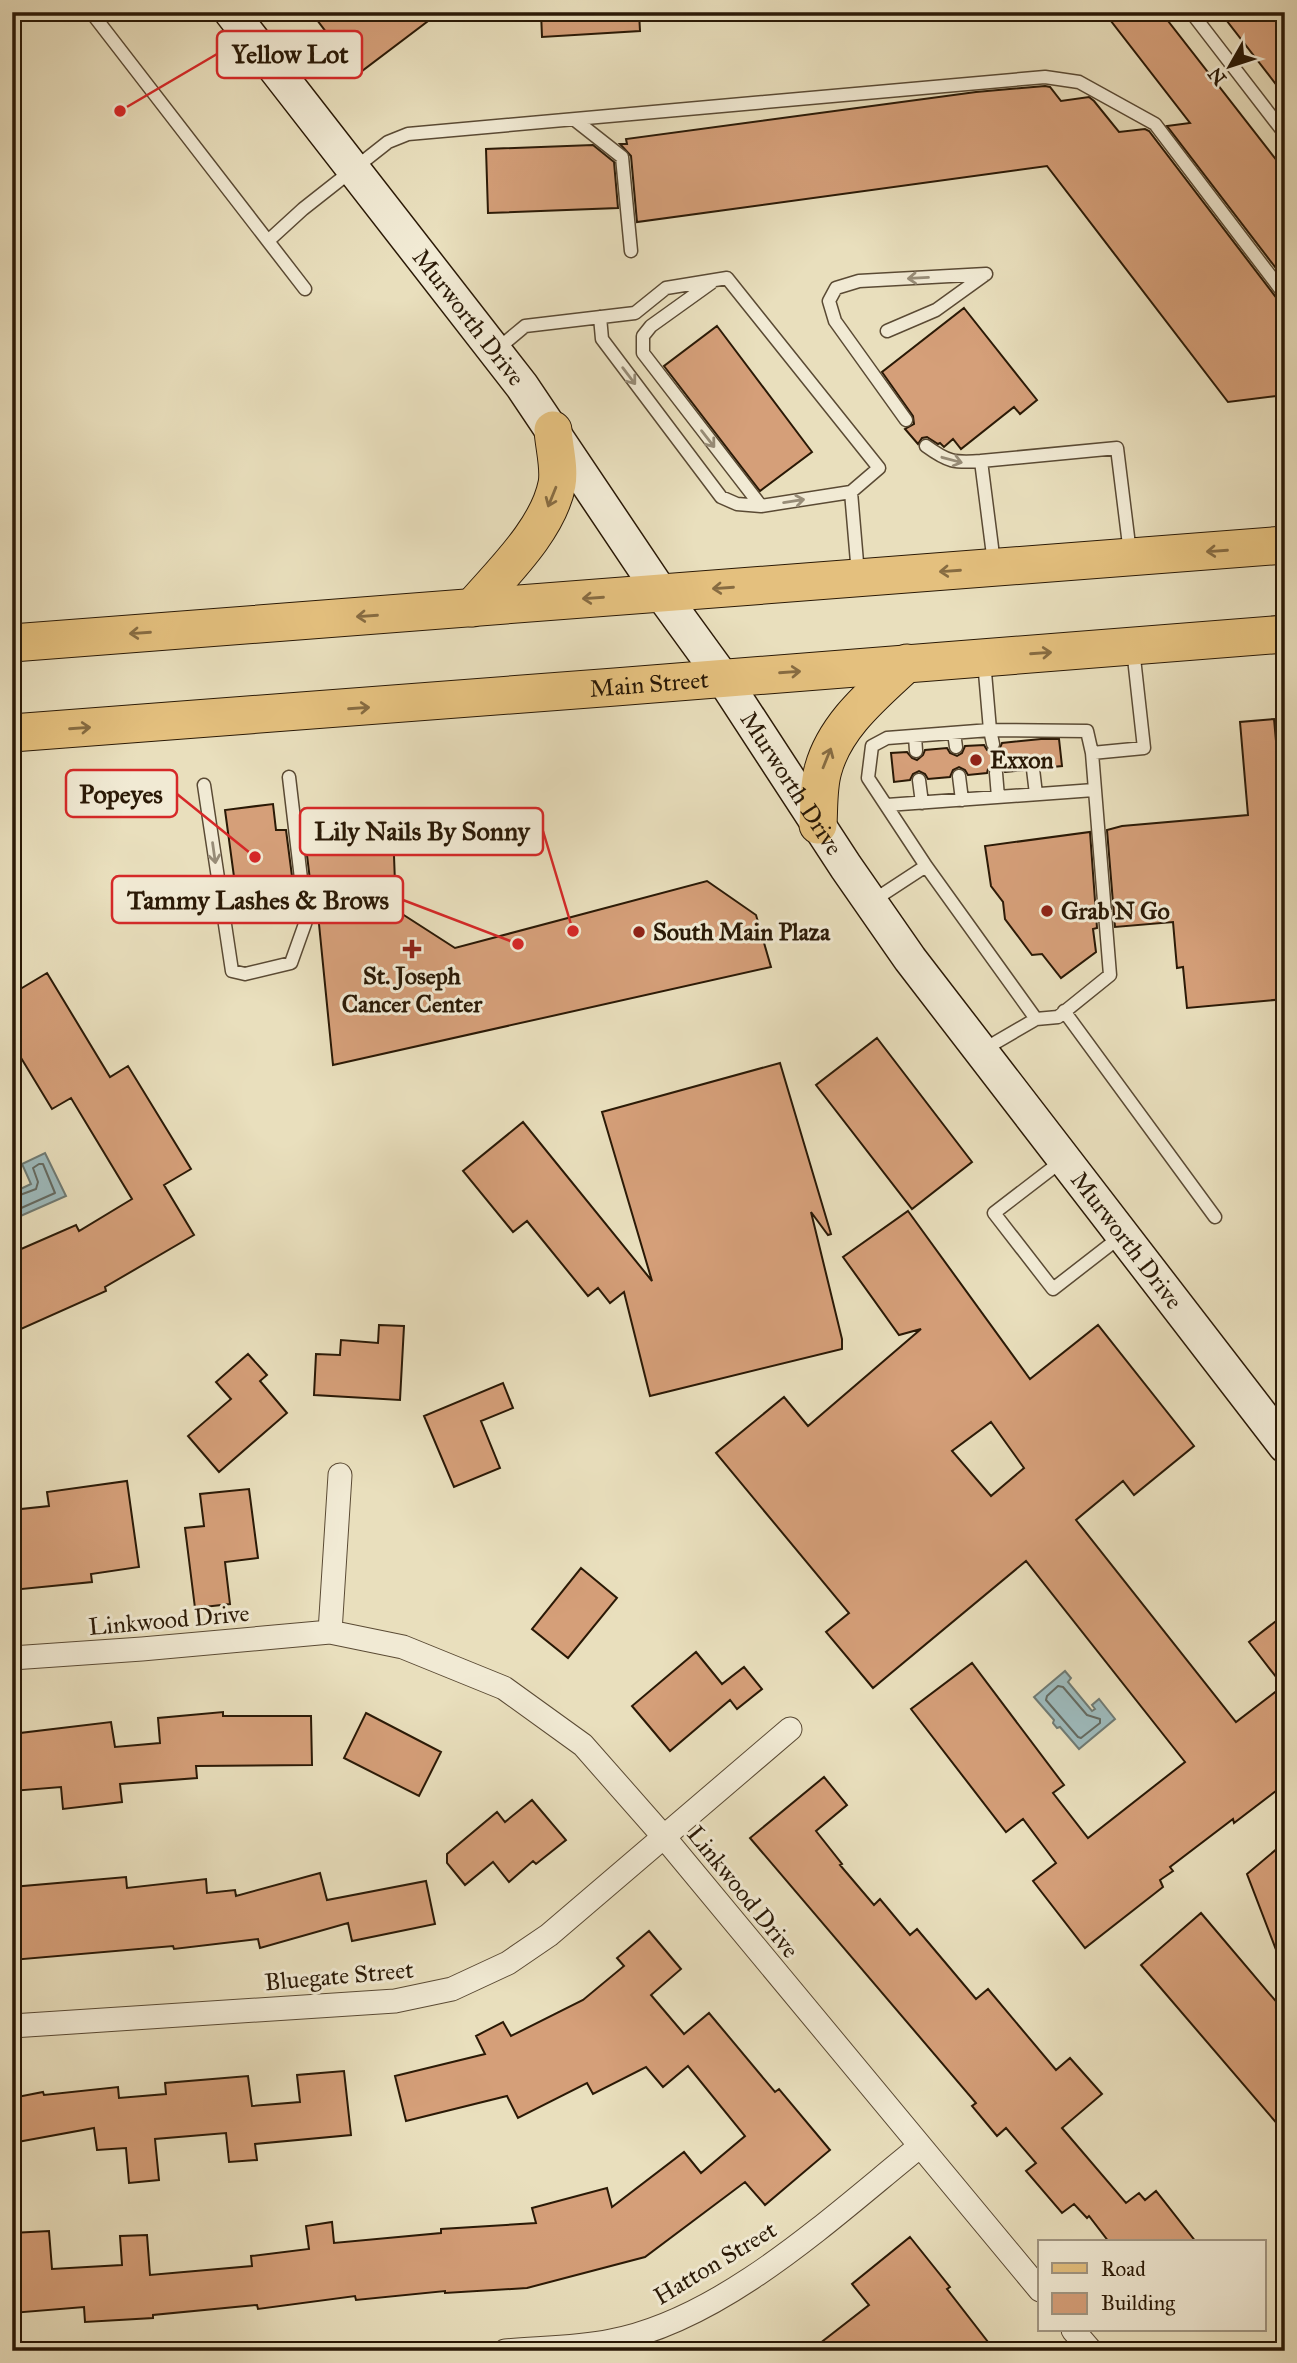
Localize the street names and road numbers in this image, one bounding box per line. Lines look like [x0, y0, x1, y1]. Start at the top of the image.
street label: Murworth Drive [406, 243, 531, 392]
street label: Main Street [588, 664, 710, 704]
street label: Murworth Drive [734, 706, 849, 861]
street label: Murworth Drive [1064, 1165, 1189, 1315]
street label: Linkwood Drive [87, 1598, 251, 1642]
street label: Linkwood Drive [681, 1820, 805, 1964]
street label: Bluegate Street [263, 1954, 415, 1997]
street label: Hatton Street [648, 2214, 782, 2311]

